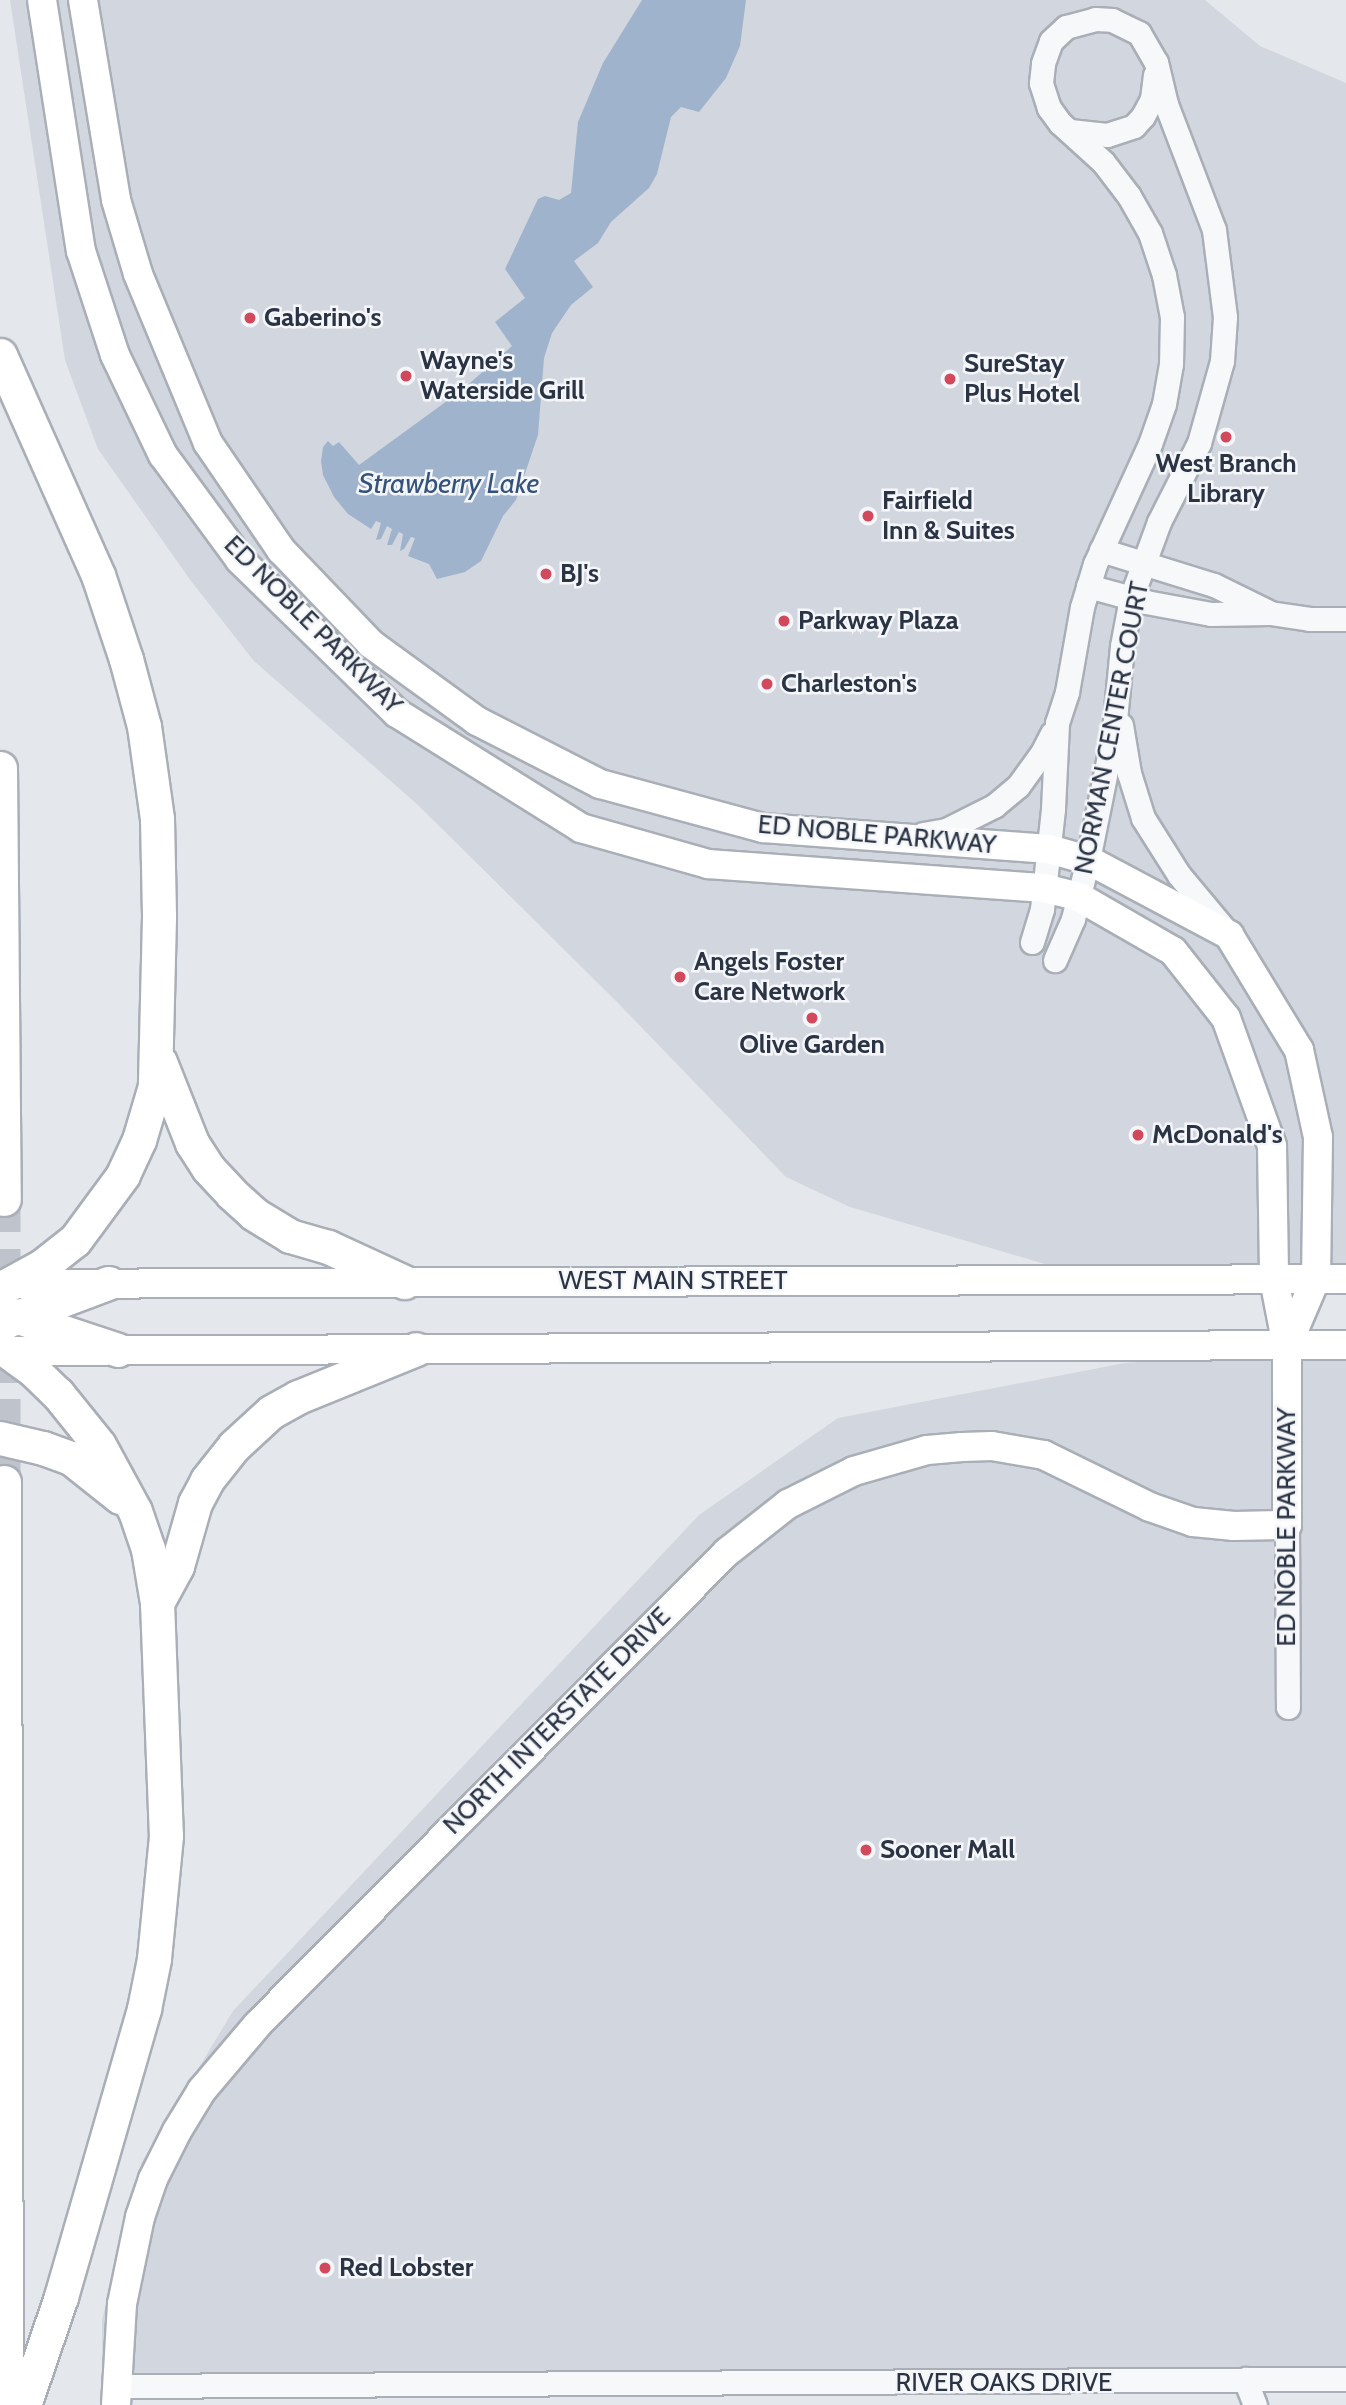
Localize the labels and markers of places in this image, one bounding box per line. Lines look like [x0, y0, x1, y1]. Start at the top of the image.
place label: Gaberino's [264, 302, 381, 334]
marker: Gaberino's [242, 310, 258, 326]
place label: Wayne's Waterside Grill [420, 345, 585, 406]
place label: SureStay Plus Hotel [964, 348, 1080, 410]
marker: Wayne's Waterside Grill [398, 368, 414, 384]
marker: SureStay Plus Hotel [942, 371, 958, 387]
marker: West Branch Library [1218, 429, 1234, 445]
place label: West Branch Library [1155, 448, 1297, 510]
place label: Fairfield Inn & Suites [882, 485, 1015, 546]
marker: Fairfield Inn & Suites [860, 508, 876, 524]
place label: BJ's [560, 558, 599, 590]
marker: BJ's [538, 566, 554, 582]
place label: Parkway Plaza [798, 605, 959, 637]
marker: Parkway Plaza [776, 613, 792, 629]
place label: Charleston's [781, 668, 917, 700]
marker: Charleston's [759, 676, 775, 692]
place label: Angels Foster Care Network [694, 946, 845, 1007]
marker: Angels Foster Care Network [672, 969, 688, 985]
marker: Olive Garden [804, 1010, 820, 1026]
place label: Olive Garden [739, 1029, 885, 1061]
place label: McDonald's [1152, 1119, 1283, 1151]
marker: McDonald's [1130, 1127, 1146, 1143]
place label: Sooner Mall [880, 1834, 1015, 1866]
marker: Sooner Mall [858, 1842, 874, 1858]
place label: Red Lobster [339, 2252, 473, 2284]
marker: Red Lobster [317, 2260, 333, 2276]

